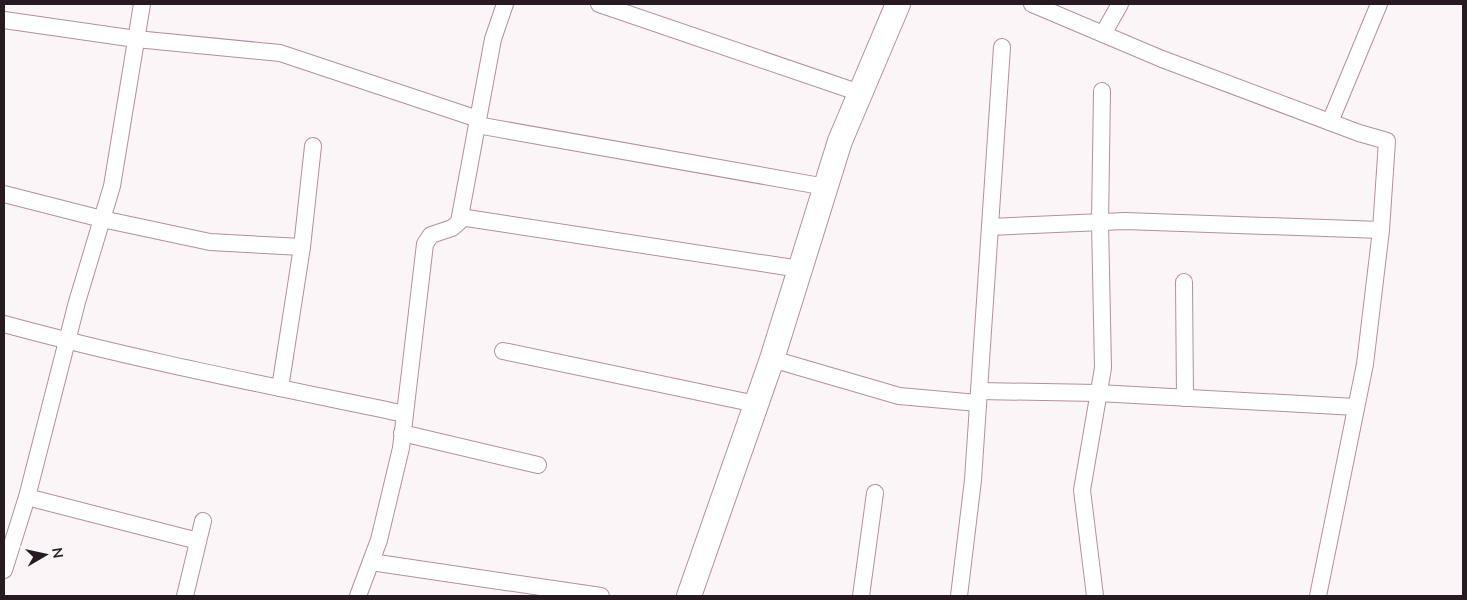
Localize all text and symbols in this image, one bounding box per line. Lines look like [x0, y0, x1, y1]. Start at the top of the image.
north arrow [20, 530, 70, 580]
text: N [47, 546, 68, 560]

